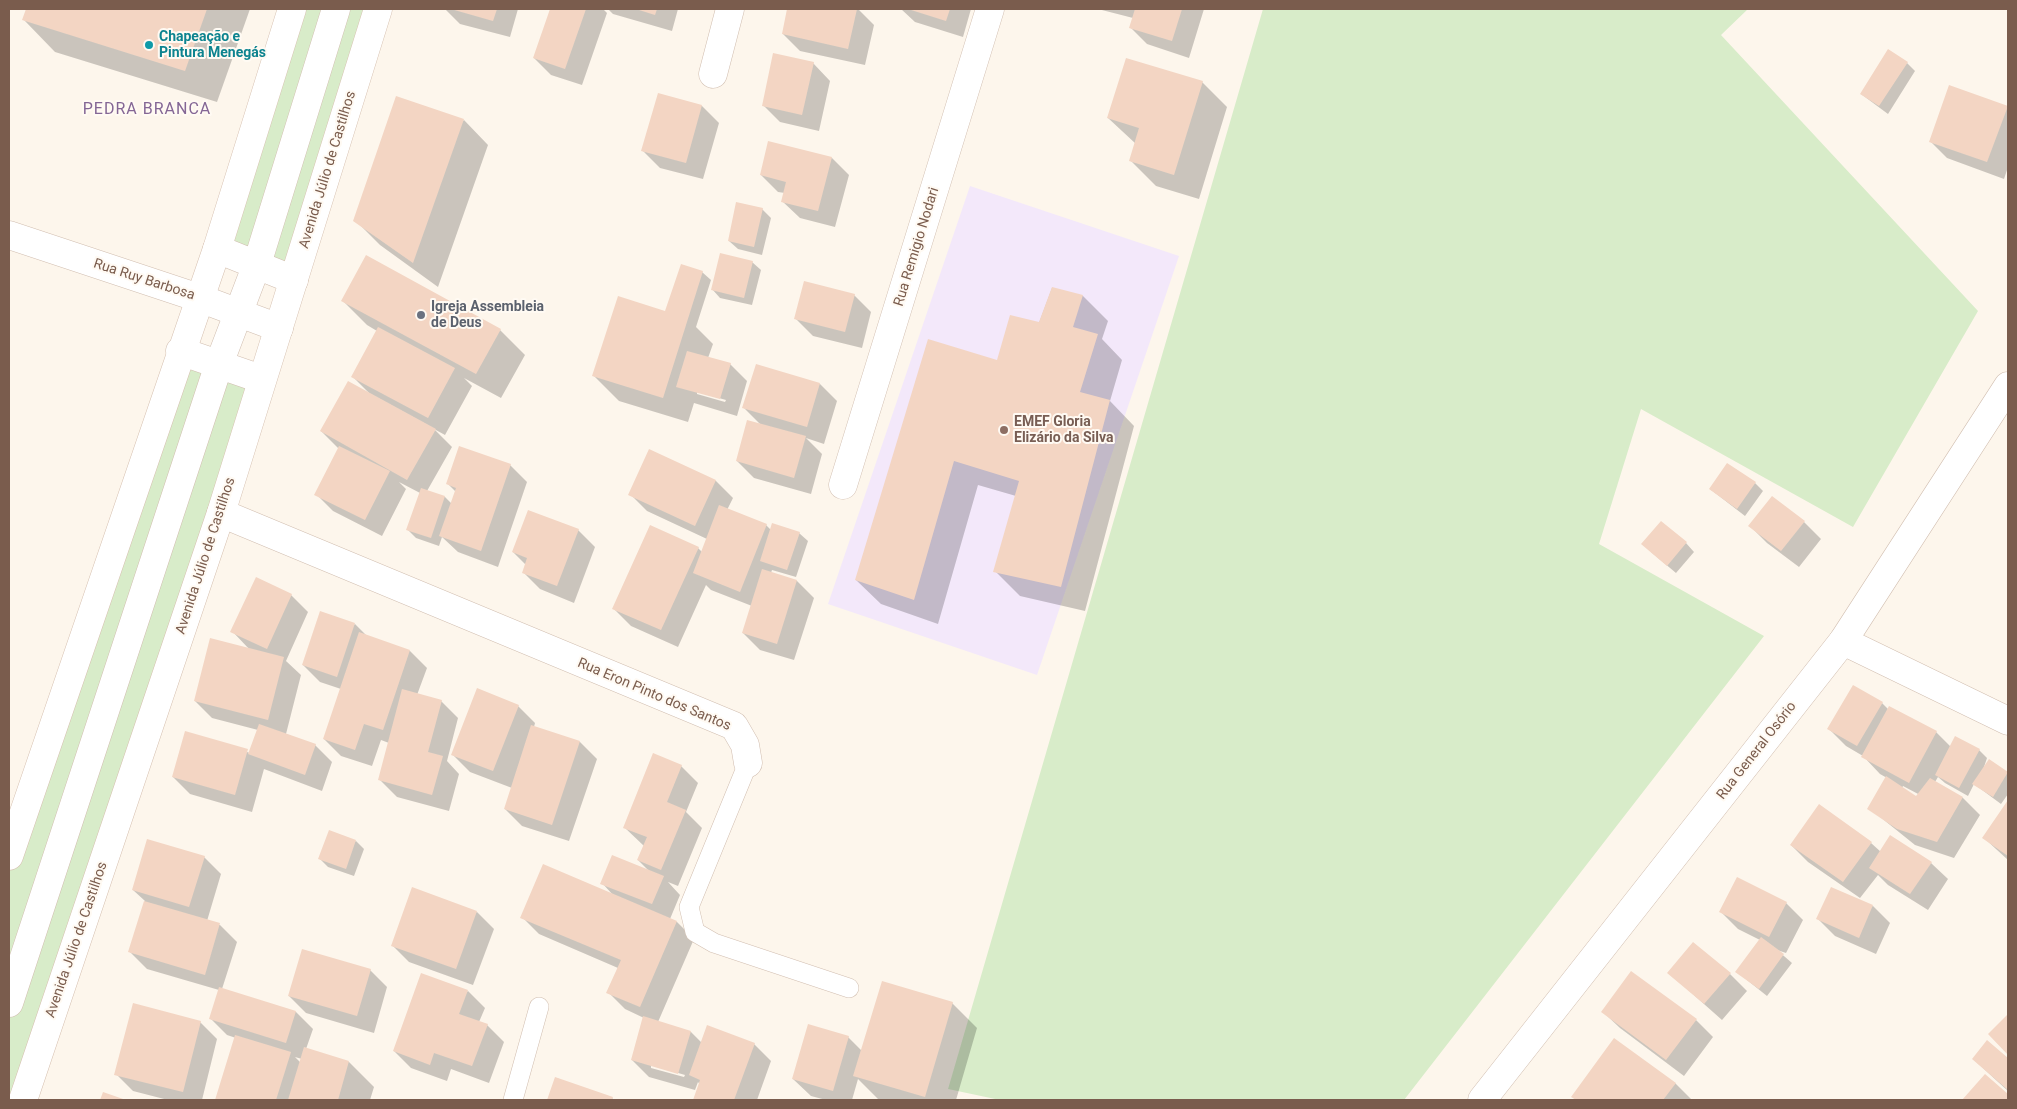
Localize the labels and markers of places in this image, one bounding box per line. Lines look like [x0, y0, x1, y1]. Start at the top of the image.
place label: Chapeação e Pintura Menegás [159, 29, 266, 62]
marker: Chapeação e Pintura Menegás [143, 39, 155, 51]
place label: Igreja Assembleia de Deus [431, 299, 544, 332]
marker: Igreja Assembleia de Deus [415, 309, 427, 321]
place label: EMEF Gloria Elizário da Silva [1014, 414, 1113, 447]
marker: EMEF Gloria Elizário da Silva [998, 424, 1010, 436]

